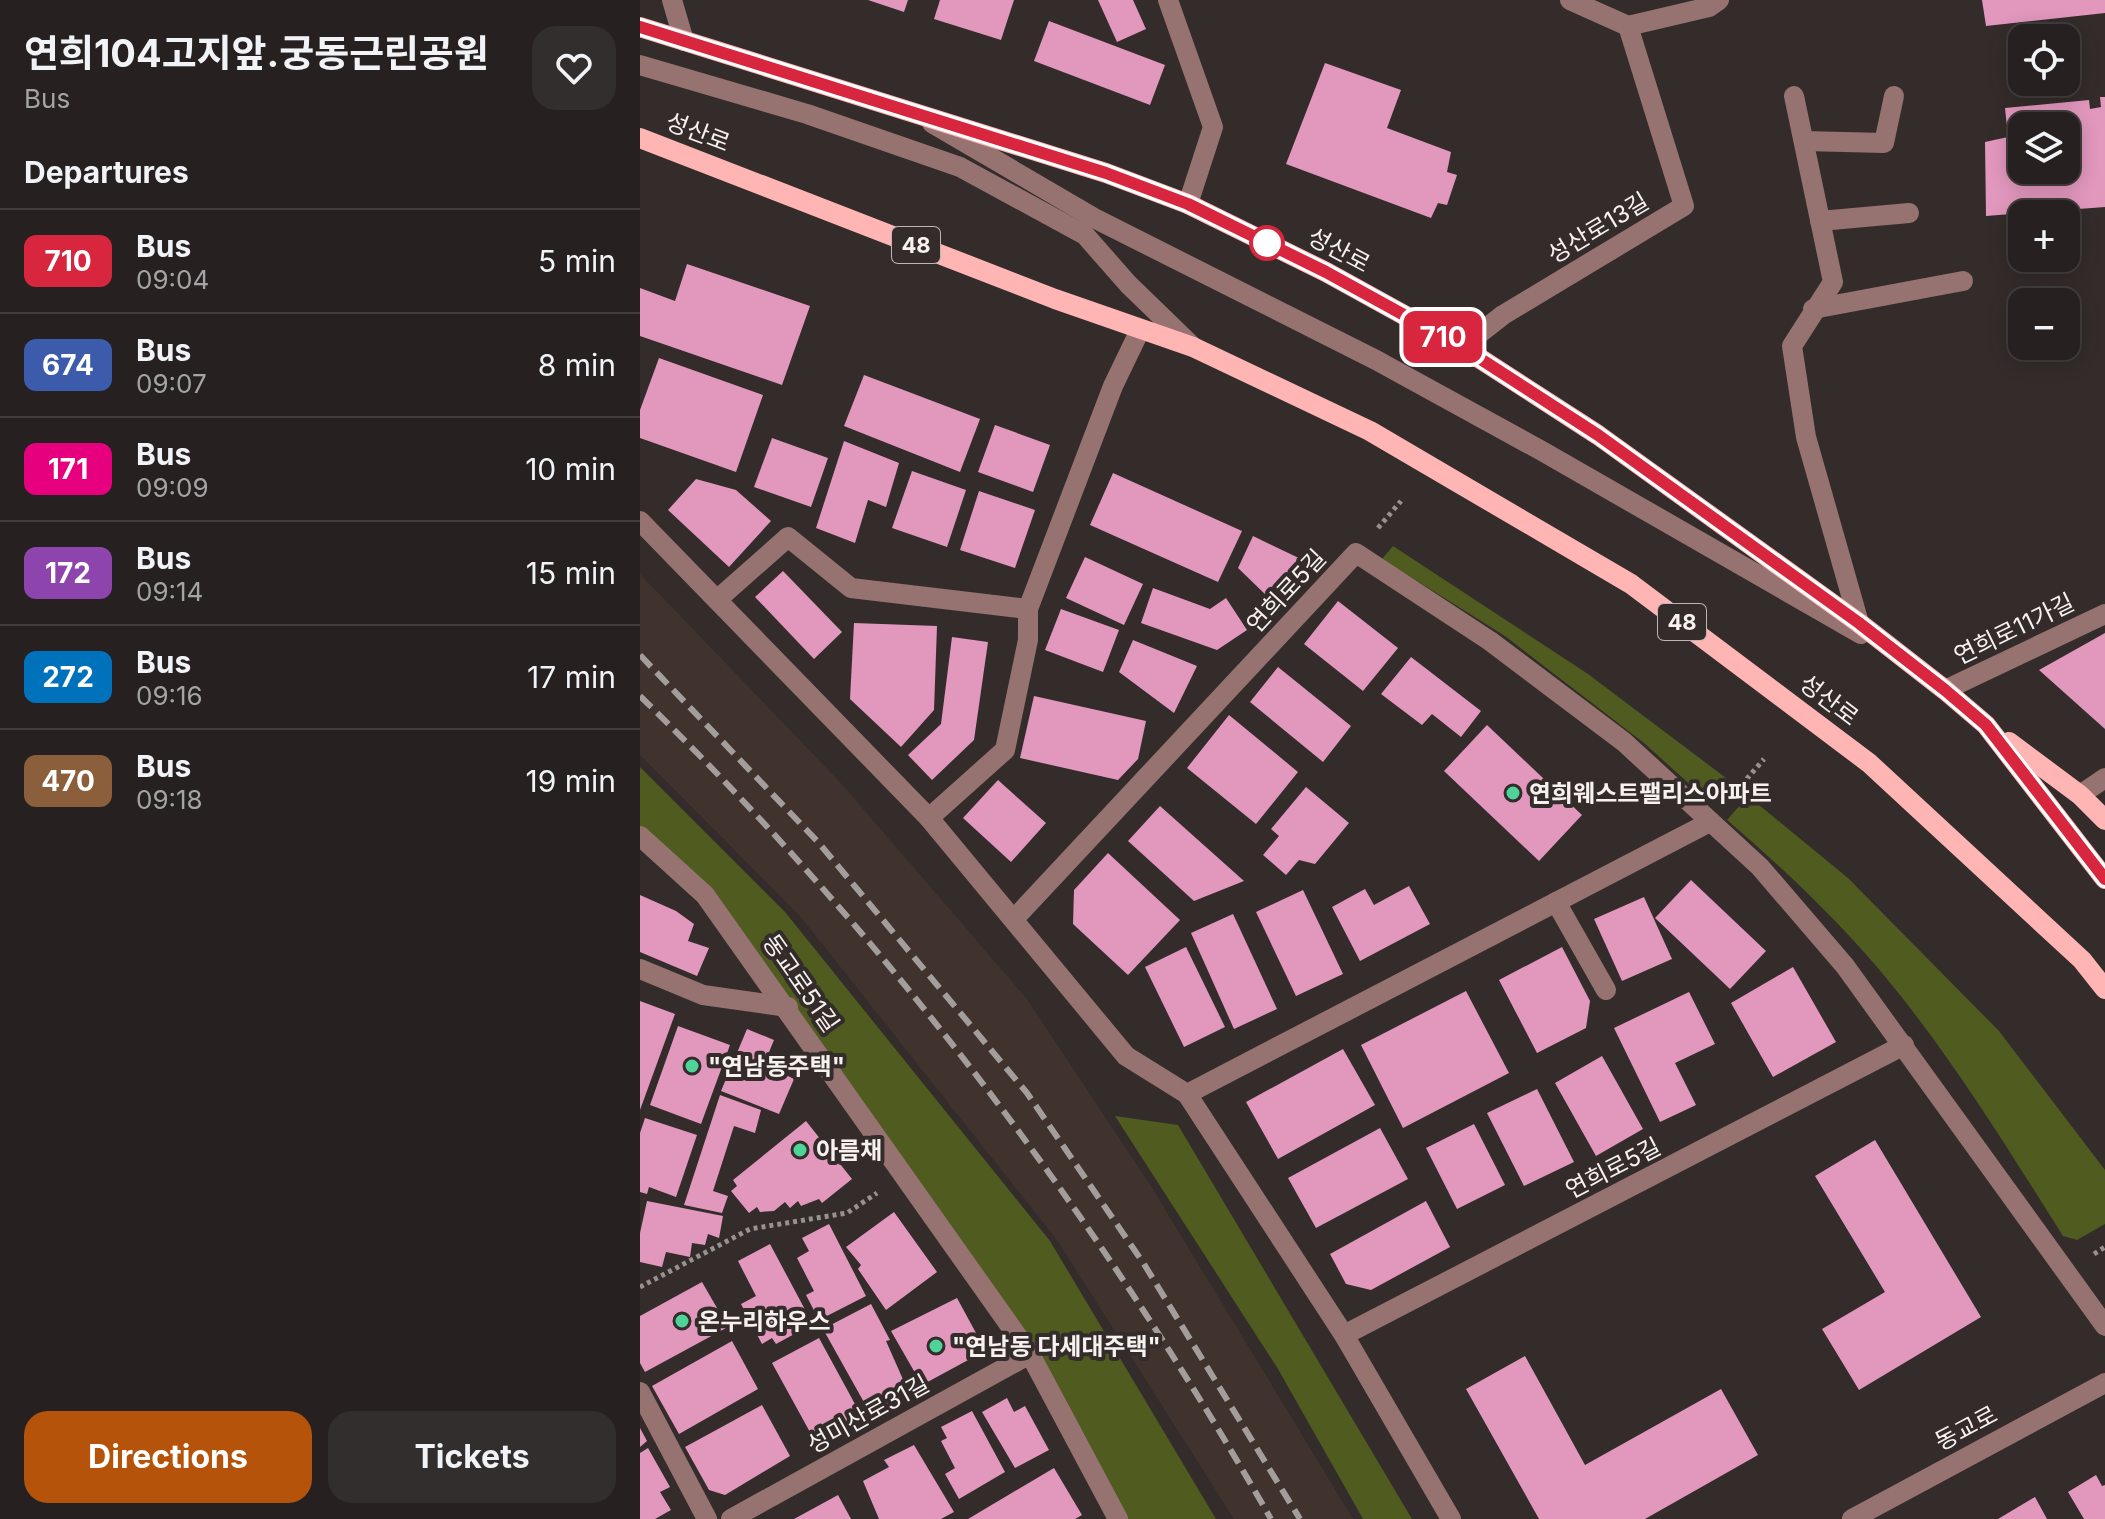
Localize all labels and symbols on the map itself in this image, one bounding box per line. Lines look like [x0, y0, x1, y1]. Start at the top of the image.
street label: 성산로 [662, 107, 734, 157]
street label: 성산로13길 [1542, 186, 1654, 270]
street label: 성산로 [1303, 222, 1375, 278]
unlabelled marker [1250, 226, 1284, 260]
road number: 48 [892, 227, 940, 263]
line badge: 710 [1397, 311, 1489, 363]
street label: 연희로5길 [1240, 543, 1332, 639]
street label: 연희로11가길 [1949, 587, 2079, 671]
road number: 48 [1658, 604, 1706, 640]
street label: 성산로 [1794, 668, 1864, 732]
place label: 연희웨스트팰리스아파트 [1529, 779, 1772, 808]
marker: 연희웨스트팰리스아파트 [1504, 784, 1522, 802]
street label: 동교로51길 [757, 929, 845, 1037]
place label: "연남동주택" [708, 1052, 845, 1081]
marker: "연남동주택" [683, 1057, 701, 1075]
street label: 연희로5길 [1561, 1132, 1665, 1204]
place label: 아름채 [816, 1136, 882, 1165]
marker: 아름채 [791, 1141, 809, 1159]
place label: 온누리하우스 [698, 1307, 830, 1336]
marker: 온누리하우스 [673, 1312, 691, 1330]
place label: "연남동 다세대주택" [952, 1332, 1161, 1361]
marker: "연남동 다세대주택" [927, 1337, 945, 1355]
street label: 성미산로31길 [802, 1369, 934, 1459]
street label: 동교로 [1930, 1400, 2002, 1456]

